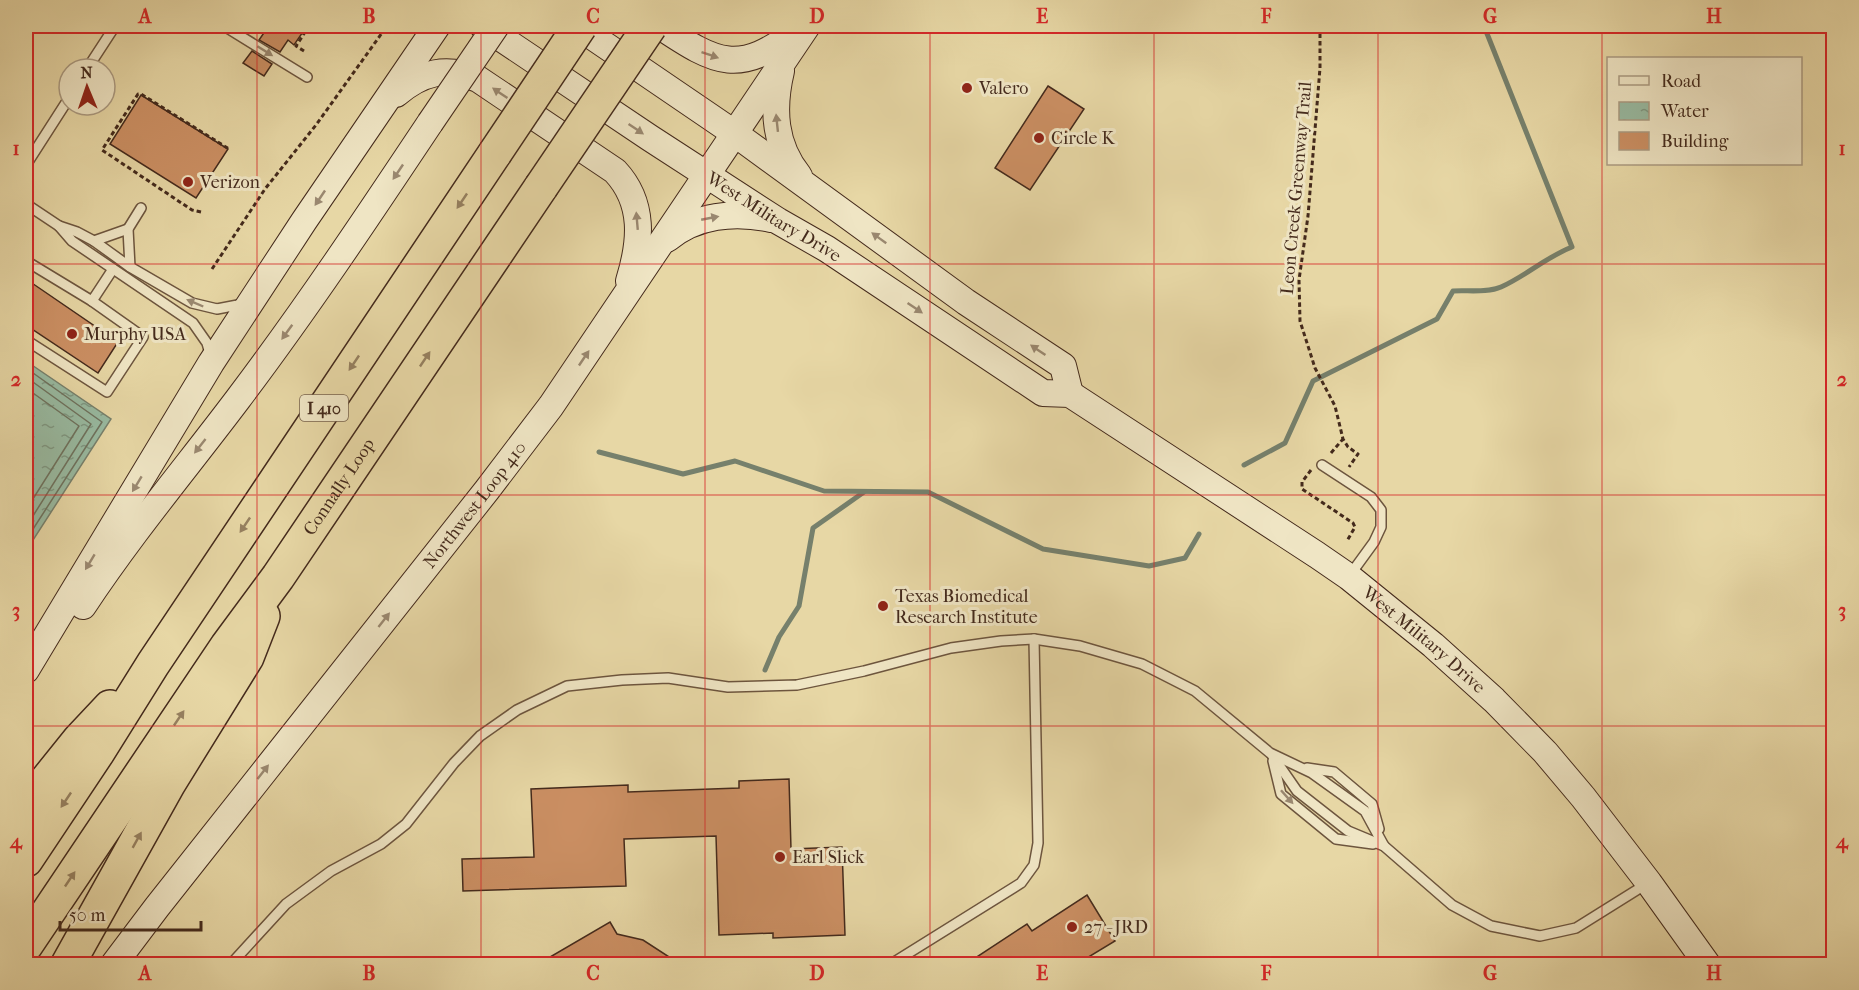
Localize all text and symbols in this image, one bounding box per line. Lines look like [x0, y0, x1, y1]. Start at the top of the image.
text: A [137, 5, 153, 28]
text: B [362, 5, 376, 28]
text: C [586, 5, 600, 28]
text: D [809, 5, 825, 28]
text: E [1036, 5, 1048, 28]
text: F [1260, 5, 1272, 28]
text: G [1483, 5, 1497, 28]
text: H [1706, 5, 1722, 28]
one-way arrow [257, 46, 273, 57]
one-way arrow [701, 51, 719, 60]
north arrow [57, 57, 117, 117]
legend [1607, 57, 1802, 165]
text: N [80, 63, 94, 82]
text: Road [1661, 71, 1701, 92]
place label: Valero [978, 78, 1028, 99]
marker: Valero [960, 81, 974, 95]
street label: Leon Creek Greenway Trail [1277, 81, 1316, 295]
one-way arrow [492, 88, 508, 99]
text: Water [1660, 101, 1709, 122]
one-way arrow [772, 113, 781, 132]
one-way arrow [628, 123, 644, 134]
place label: Circle K [1051, 128, 1115, 149]
marker: Circle K [1032, 131, 1046, 145]
text: Building [1661, 131, 1729, 152]
text: 1 [12, 137, 20, 160]
text: 1 [1838, 137, 1846, 160]
one-way arrow [392, 163, 404, 179]
street label: West Military Drive [702, 167, 845, 267]
place label: Verizon [199, 172, 261, 193]
marker: Verizon [181, 175, 195, 189]
one-way arrow [314, 189, 326, 205]
one-way arrow [456, 193, 468, 209]
one-way arrow [633, 211, 642, 230]
one-way arrow [701, 213, 720, 222]
one-way arrow [871, 232, 886, 244]
one-way arrow [185, 298, 203, 308]
one-way arrow [907, 302, 923, 313]
place label: Murphy USA [84, 324, 186, 345]
one-way arrow [281, 324, 293, 340]
marker: Murphy USA [65, 327, 79, 341]
one-way arrow [1030, 344, 1046, 355]
one-way arrow [578, 350, 590, 366]
one-way arrow [419, 351, 430, 367]
one-way arrow [348, 355, 359, 372]
text: 2 [11, 368, 21, 391]
text: 2 [1837, 368, 1847, 391]
road number: I 410 [300, 395, 348, 421]
street label: Connally Loop [299, 434, 380, 539]
street label: Northwest Loop 410 [419, 438, 531, 573]
one-way arrow [195, 439, 207, 454]
one-way arrow [132, 476, 143, 492]
one-way arrow [239, 517, 251, 533]
one-way arrow [85, 554, 96, 570]
street label: West Military Drive [1357, 582, 1489, 698]
place label: Texas Biomedical Research Institute [895, 586, 1038, 628]
text: 3 [12, 599, 20, 622]
marker: Texas Biomedical Research Institute [876, 599, 890, 613]
text: 3 [1838, 599, 1846, 622]
one-way arrow [378, 612, 390, 627]
one-way arrow [173, 709, 184, 726]
one-way arrow [256, 765, 268, 780]
one-way arrow [1280, 789, 1294, 804]
one-way arrow [60, 792, 72, 808]
text: 4 [9, 830, 23, 854]
text: 4 [1835, 830, 1849, 854]
one-way arrow [132, 831, 142, 848]
place label: Earl Slick [792, 847, 865, 868]
marker: Earl Slick [773, 850, 787, 864]
one-way arrow [64, 872, 76, 888]
scale bar [60, 894, 201, 932]
text: 50 m [69, 905, 106, 926]
place label: 27 - JRD [1084, 917, 1148, 938]
marker: 27 - JRD [1065, 920, 1079, 934]
text: A [137, 962, 153, 985]
text: B [362, 962, 376, 985]
text: C [586, 962, 600, 985]
text: D [809, 962, 825, 985]
text: E [1036, 962, 1048, 985]
text: F [1260, 962, 1272, 985]
text: G [1483, 962, 1497, 985]
text: H [1706, 962, 1722, 985]

